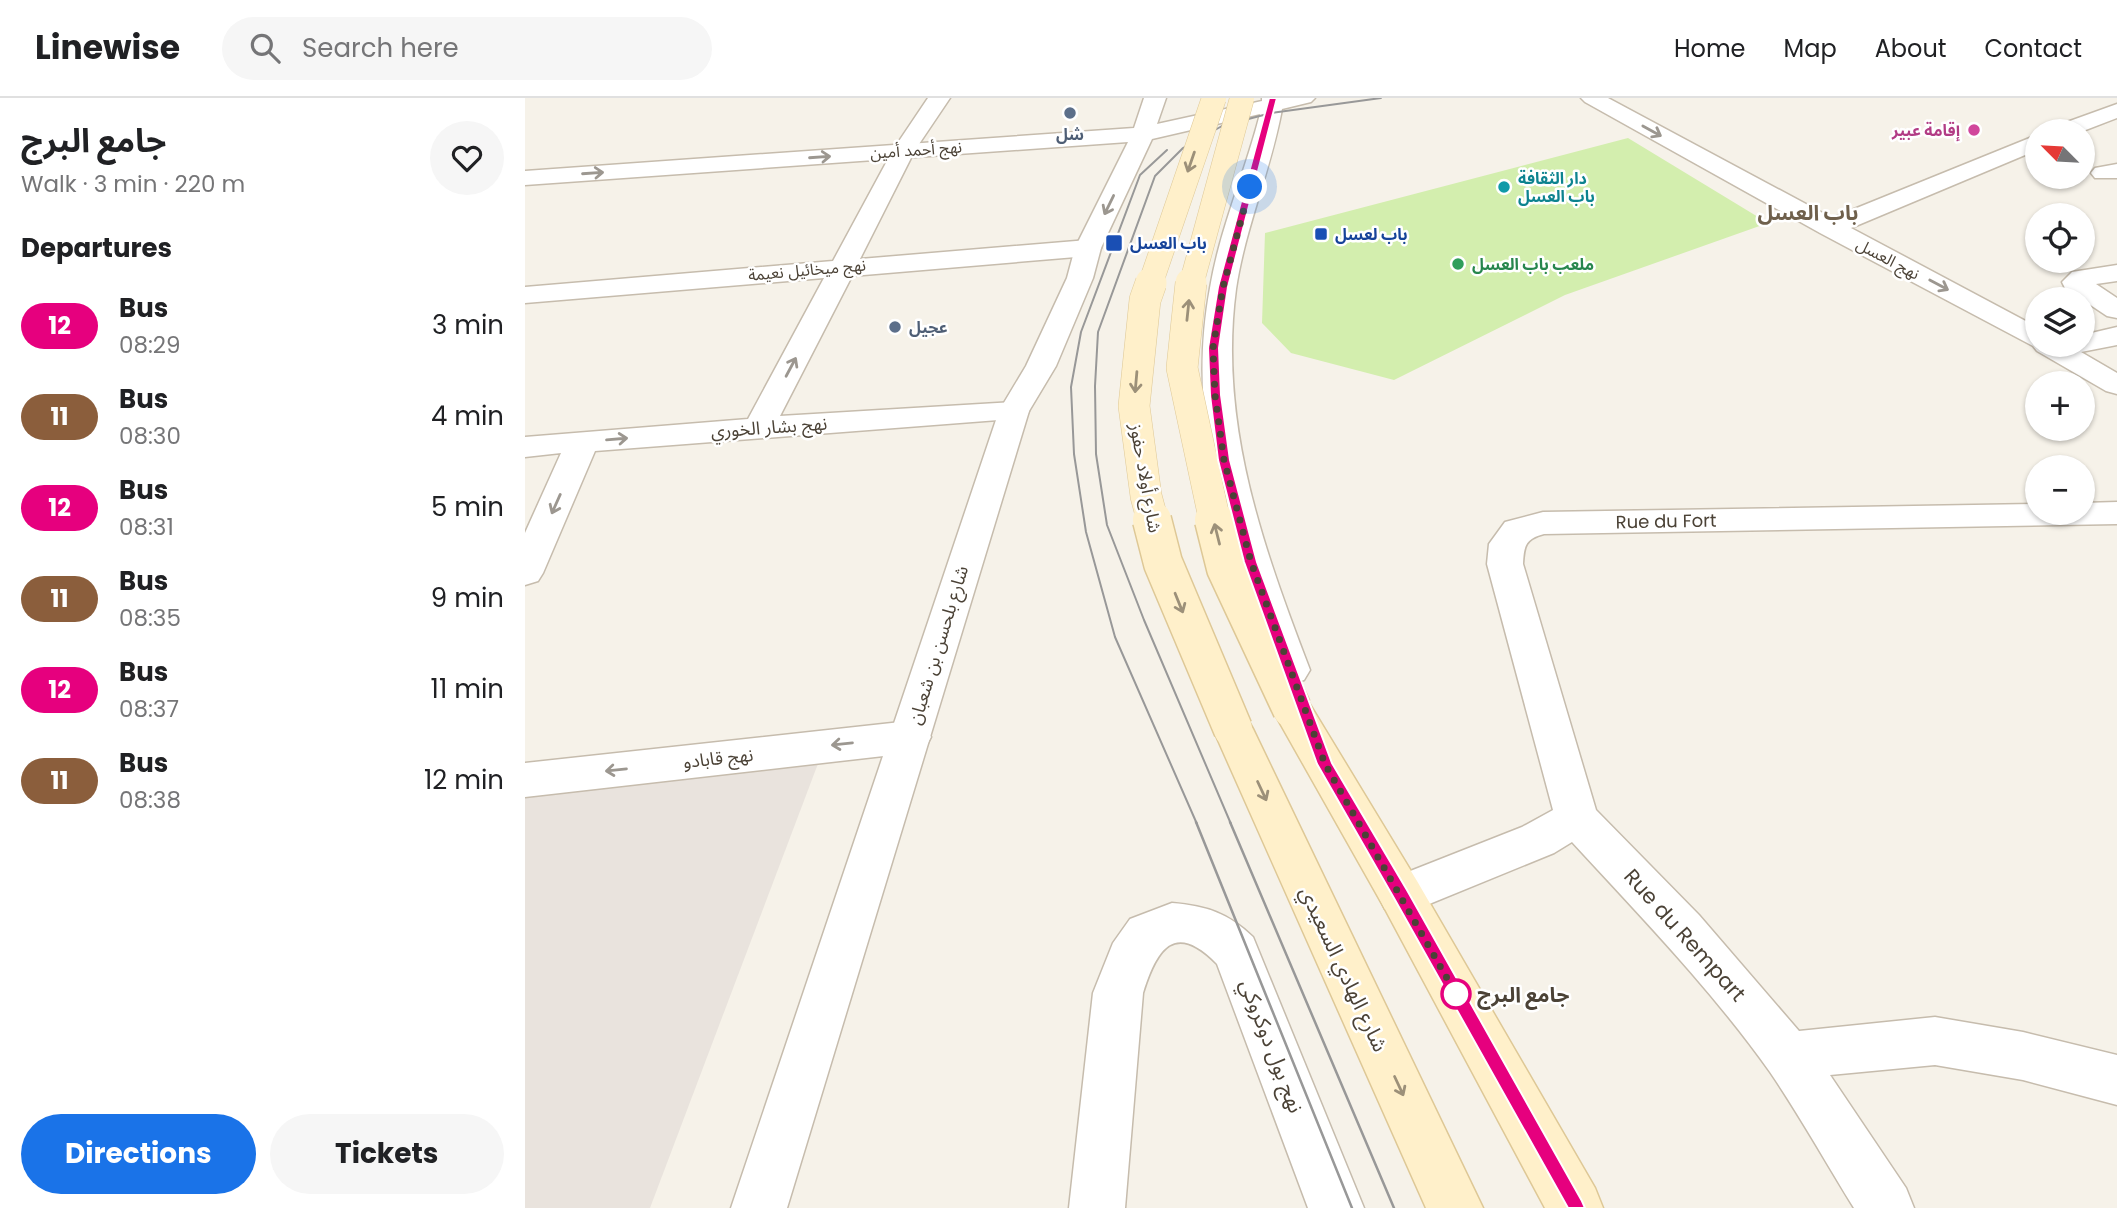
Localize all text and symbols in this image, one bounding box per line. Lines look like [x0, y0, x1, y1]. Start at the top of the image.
search box [222, 17, 712, 80]
text: Linewise [35, 24, 180, 71]
icon: search [246, 29, 284, 67]
text: Search here [302, 30, 459, 66]
text: Home [1674, 32, 1746, 65]
text: Map [1784, 32, 1837, 65]
text: About [1875, 32, 1946, 65]
text: Contact [1984, 32, 2082, 65]
marker: شل [1062, 105, 1078, 121]
text: جامع البرج [21, 117, 166, 164]
place label: إقامة عبير [1891, 119, 1960, 142]
north arrow [2025, 119, 2095, 189]
map controls [2025, 119, 2095, 525]
button: heart [430, 121, 504, 195]
marker: إقامة عبير [1966, 122, 1982, 138]
place label: شل [1056, 123, 1084, 146]
one-way arrow [1641, 125, 1662, 138]
street label: نهج أحمد أمين [869, 135, 963, 166]
one-way arrow [808, 150, 831, 163]
one-way arrow [1184, 151, 1196, 173]
one-way arrow [581, 166, 604, 179]
place label: دار الثقافة باب العسل [1518, 167, 1595, 208]
text: Walk · 3 min · 220 m [21, 168, 245, 200]
your location [1232, 169, 1267, 204]
marker: دار الثقافة باب العسل [1496, 179, 1512, 195]
one-way arrow [1101, 194, 1115, 215]
district label: باب العسل [1758, 198, 1858, 227]
button: locate [2025, 203, 2095, 273]
place label: باب لعسل [1335, 223, 1407, 246]
marker: باب لعسل [1313, 226, 1329, 242]
text: Departures [21, 230, 172, 266]
place label: باب العسل [1130, 232, 1207, 255]
marker: باب العسل [1104, 233, 1124, 253]
street label: نهج العسل [1852, 233, 1924, 286]
street label: نهج ميخائيل نعيمة [747, 253, 867, 288]
place label: ملعب باب العسل [1472, 253, 1594, 276]
marker: ملعب باب العسل [1450, 256, 1466, 272]
one-way arrow [1928, 279, 1949, 292]
button: layers [2025, 287, 2095, 357]
text: Bus [119, 290, 168, 326]
one-way arrow [1182, 299, 1195, 322]
text: 3 min [432, 307, 504, 343]
text: 12 [48, 309, 71, 342]
place label: عجيل [909, 316, 948, 339]
marker: عجيل [887, 319, 903, 335]
text: 08:29 [119, 329, 181, 361]
one-way arrow [784, 357, 798, 378]
one-way arrow [1130, 370, 1143, 393]
button: + [2025, 371, 2095, 441]
text: Bus [119, 381, 168, 417]
text: 4 min [431, 398, 504, 434]
text: 11 [50, 400, 69, 433]
street label: نهج بشار الخوري [710, 410, 828, 445]
text: 08:30 [119, 420, 181, 452]
street label: شارع أولاد حفوز [1122, 420, 1168, 535]
one-way arrow [606, 432, 628, 445]
button: − [2025, 455, 2095, 525]
text: Bus [119, 472, 168, 508]
text: 5 min [431, 489, 504, 525]
text: 12 [48, 491, 71, 524]
one-way arrow [549, 493, 562, 514]
street label: Rue du Fort [1615, 508, 1717, 534]
text: 08:31 [119, 511, 174, 543]
one-way arrow [1210, 523, 1223, 545]
text: Bus [119, 563, 168, 599]
street label: شارع بلحسن بن شعبان [902, 563, 976, 728]
text: 9 min [431, 580, 504, 616]
text: 11 [50, 582, 69, 615]
one-way arrow [1174, 592, 1187, 613]
text: 08:35 [119, 602, 181, 634]
text: Bus [119, 654, 168, 690]
text: 11 min [431, 671, 504, 707]
text: 12 [48, 673, 71, 706]
text: 08:37 [119, 693, 179, 725]
one-way arrow [832, 738, 854, 751]
street label: نهج قابادو [682, 742, 754, 775]
text: Bus [119, 745, 168, 781]
text: 12 min [424, 762, 504, 798]
text: 11 [50, 764, 69, 797]
one-way arrow [606, 764, 628, 777]
one-way arrow [1256, 780, 1269, 801]
text: 08:38 [119, 784, 181, 816]
street label: Rue du Rempart [1618, 862, 1752, 1008]
street label: شارع الهادي السعيدي [1291, 882, 1395, 1057]
street label: نهج بول دوكروكي [1231, 975, 1311, 1118]
marker: جامع البرج [1441, 979, 1471, 1009]
place label: جامع البرج [1477, 980, 1569, 1010]
one-way arrow [1393, 1075, 1406, 1097]
button: Directions [21, 1114, 256, 1194]
button: Tickets [270, 1114, 504, 1194]

